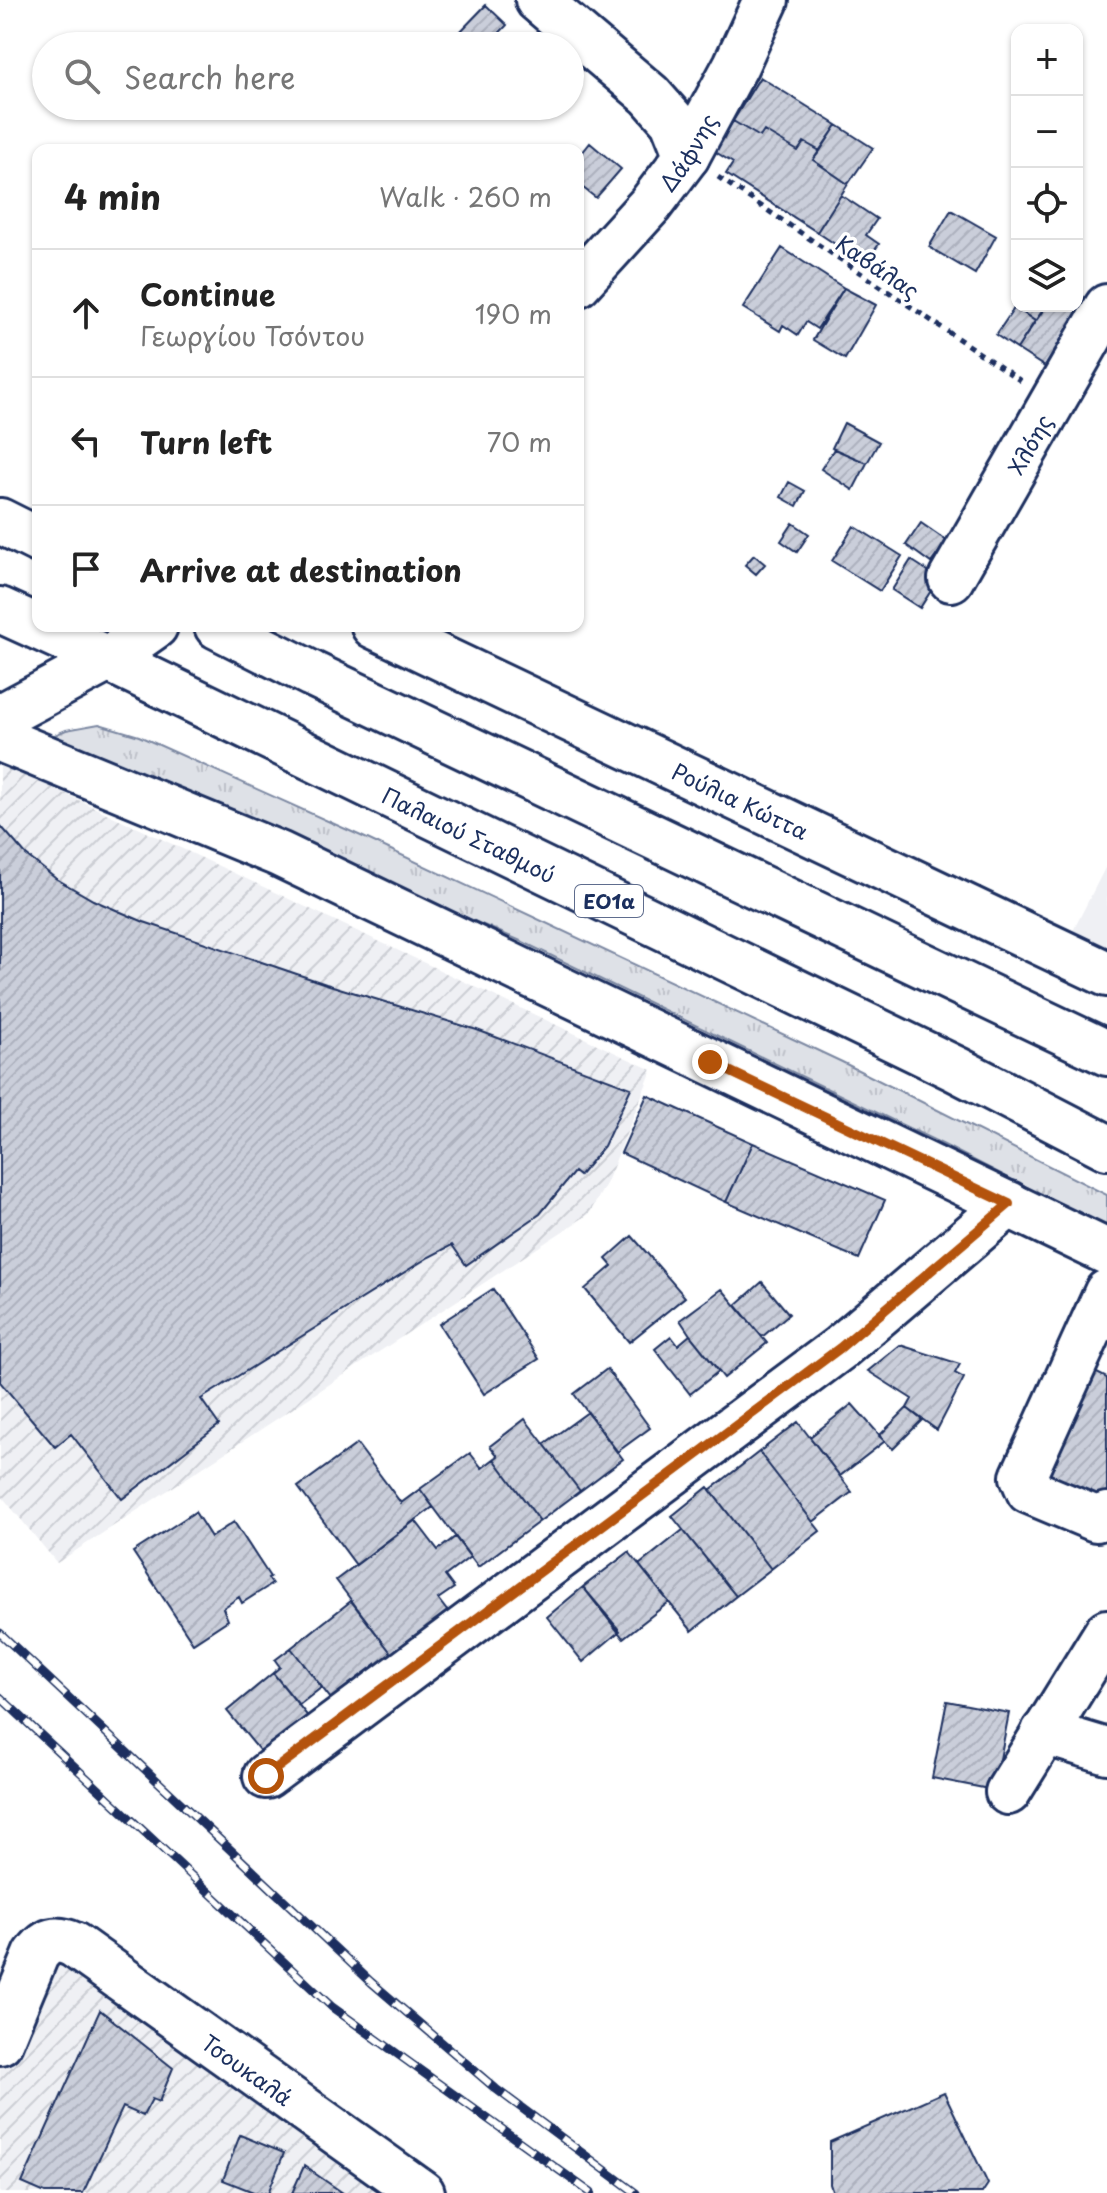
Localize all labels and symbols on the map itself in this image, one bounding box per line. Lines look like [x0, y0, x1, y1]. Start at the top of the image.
street label: Δάφνης [650, 107, 724, 198]
street label: Καβάλας [830, 226, 926, 306]
street label: Χλόης [998, 407, 1059, 480]
street label: Ρούλια Κώττα [667, 754, 814, 847]
street label: Παλαιού Σταθμού [377, 778, 562, 890]
road number: ΕΟ1α [575, 885, 643, 917]
route end [692, 1044, 728, 1080]
route start [248, 1758, 284, 1794]
street label: Τσουκαλά [196, 2025, 300, 2113]

